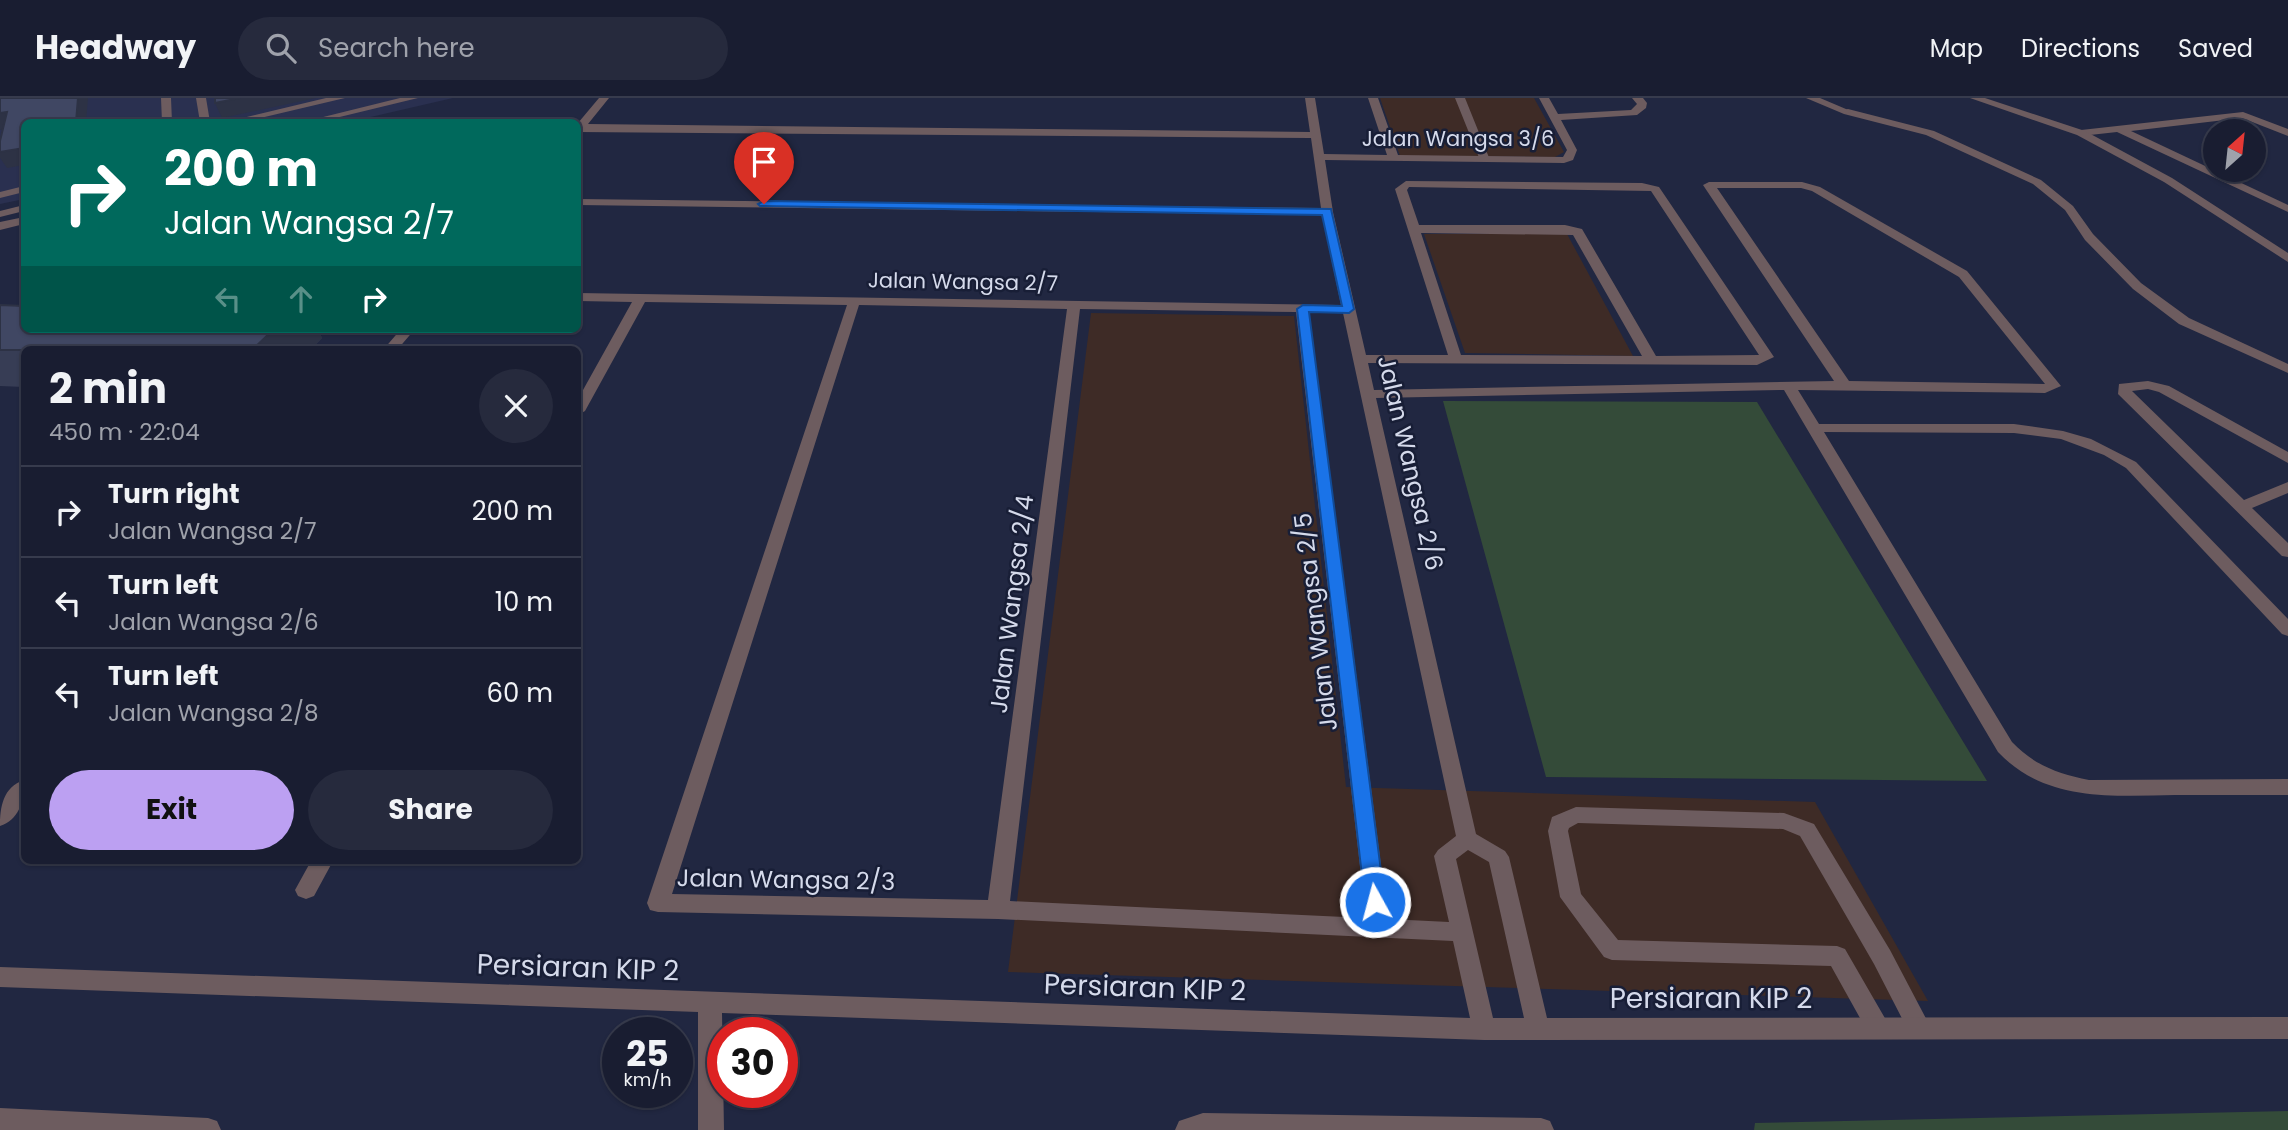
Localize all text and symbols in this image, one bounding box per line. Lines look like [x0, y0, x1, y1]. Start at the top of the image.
search box [238, 17, 728, 80]
text: Headway [35, 24, 196, 71]
icon: search [262, 29, 300, 67]
text: Search here [318, 30, 475, 66]
text: Map [1930, 32, 1983, 65]
text: Directions [2021, 32, 2140, 65]
text: Saved [2178, 32, 2253, 65]
north arrow [2203, 119, 2266, 182]
map controls [2203, 119, 2266, 182]
street label: Jalan Wangsa 3/6 [1362, 124, 1554, 153]
pin [734, 132, 794, 204]
text: 200 m [164, 135, 318, 203]
icon: arrive [745, 143, 783, 181]
icon: right [49, 147, 140, 238]
text: Jalan Wangsa 2/7 [164, 200, 454, 245]
street label: Jalan Wangsa 2/7 [868, 265, 1058, 298]
icon: left [209, 280, 247, 318]
icon: ahead [282, 280, 320, 318]
icon: right [355, 280, 393, 318]
street label: Jalan Wangsa 2/6 [1370, 352, 1451, 574]
text: 2 min [49, 359, 167, 418]
button: close [479, 369, 553, 443]
text: 450 m · 22:04 [49, 416, 200, 448]
text: Turn right [108, 476, 240, 512]
icon: right [49, 493, 87, 531]
text: 200 m [472, 493, 553, 529]
street label: Jalan Wangsa 2/4 [982, 493, 1041, 715]
street label: Jalan Wangsa 2/5 [1286, 511, 1345, 733]
text: Jalan Wangsa 2/7 [108, 515, 317, 547]
text: Turn left [108, 567, 219, 603]
icon: left [49, 584, 87, 622]
text: 10 m [495, 584, 553, 620]
text: Jalan Wangsa 2/6 [108, 606, 319, 638]
text: Turn left [108, 658, 219, 694]
icon: left [49, 675, 87, 713]
text: 60 m [486, 675, 553, 711]
text: Jalan Wangsa 2/8 [108, 697, 318, 729]
button: Exit [49, 770, 294, 850]
button: Share [308, 770, 553, 850]
street label: Jalan Wangsa 2/3 [676, 861, 896, 898]
position arrow [1338, 865, 1412, 939]
street label: Persiaran KIP 2 [476, 944, 680, 991]
street label: Persiaran KIP 2 [1043, 964, 1247, 1011]
street label: Persiaran KIP 2 [1610, 979, 1812, 1018]
speed limit sign: 30 [707, 1017, 798, 1108]
text: 25 [626, 1029, 669, 1078]
text: km/h [624, 1067, 671, 1092]

